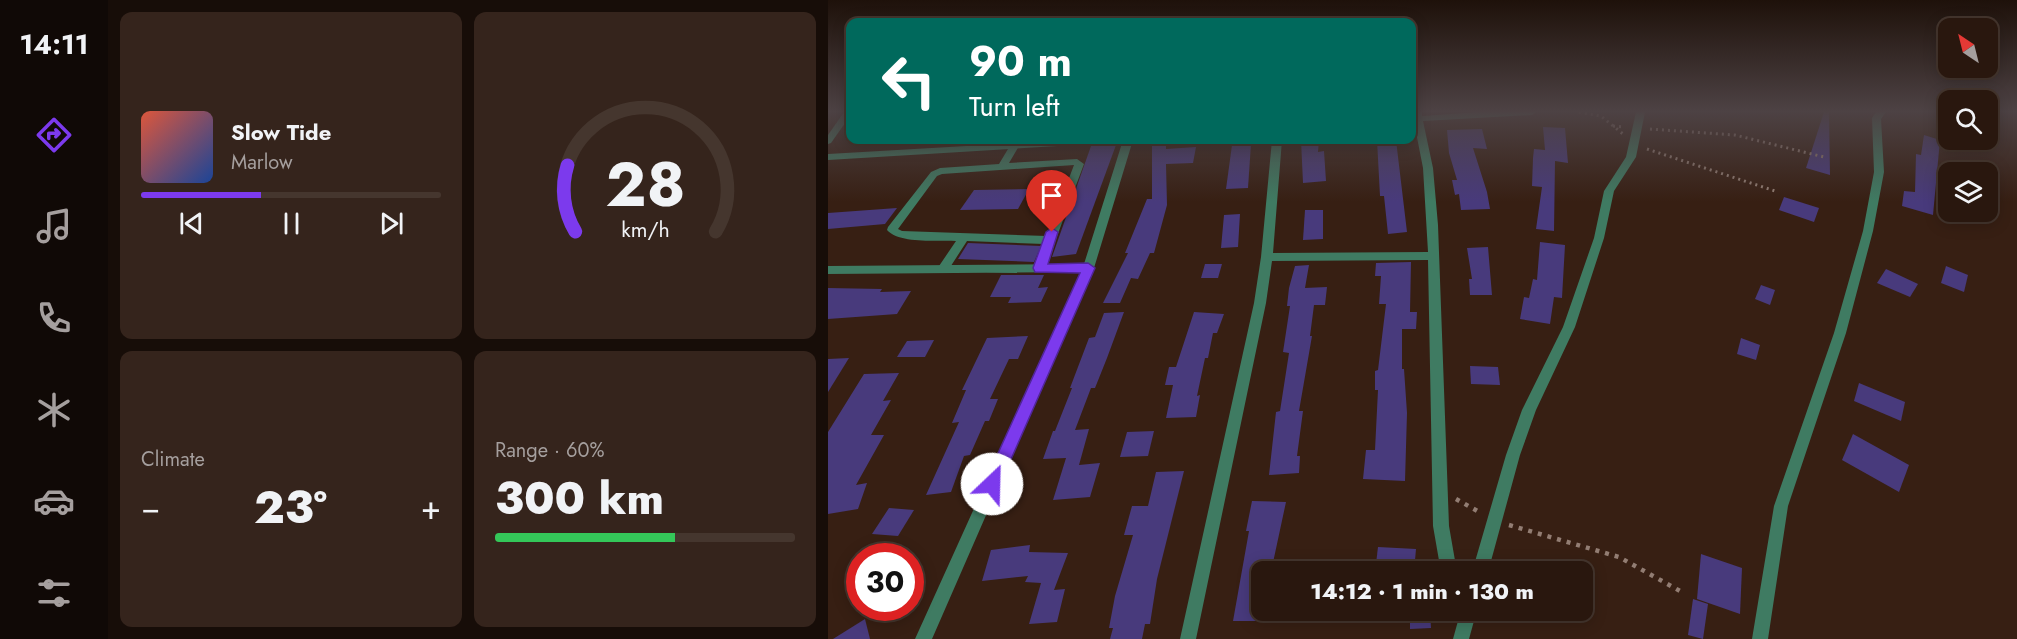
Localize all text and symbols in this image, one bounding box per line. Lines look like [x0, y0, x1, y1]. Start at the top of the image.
north arrow [1938, 18, 1998, 78]
map controls [1938, 18, 1998, 222]
text: 14:11 [20, 25, 88, 64]
text: 90 m [969, 31, 1072, 92]
icon: left [870, 42, 948, 120]
text: Turn left [969, 87, 1059, 126]
button: search [1938, 90, 1998, 150]
icon: directions [33, 114, 75, 156]
text: Slow Tide [231, 116, 331, 148]
text: 28 [605, 140, 685, 230]
text: Marlow [231, 148, 293, 177]
button: layers [1938, 162, 1998, 222]
pin [1026, 170, 1077, 232]
icon: arrive [1035, 179, 1068, 212]
icon: music [33, 205, 75, 247]
icon: previous [175, 207, 208, 240]
icon: pause [275, 207, 308, 240]
icon: next [375, 207, 408, 240]
text: km/h [621, 215, 669, 246]
icon: phone [33, 297, 75, 339]
icon: climate [33, 389, 75, 431]
text: Range · 60% [495, 436, 605, 465]
text: Climate [141, 445, 205, 474]
position arrow [960, 452, 1024, 516]
text: 300 km [495, 466, 664, 531]
text: 23° [254, 475, 327, 540]
icon: car [33, 480, 75, 522]
text: − [141, 484, 160, 531]
text: + [421, 484, 441, 531]
speed limit sign: 30 [846, 543, 924, 621]
icon: filters [33, 572, 75, 614]
text: 14:12 · 1 min · 130 m [1310, 575, 1534, 607]

